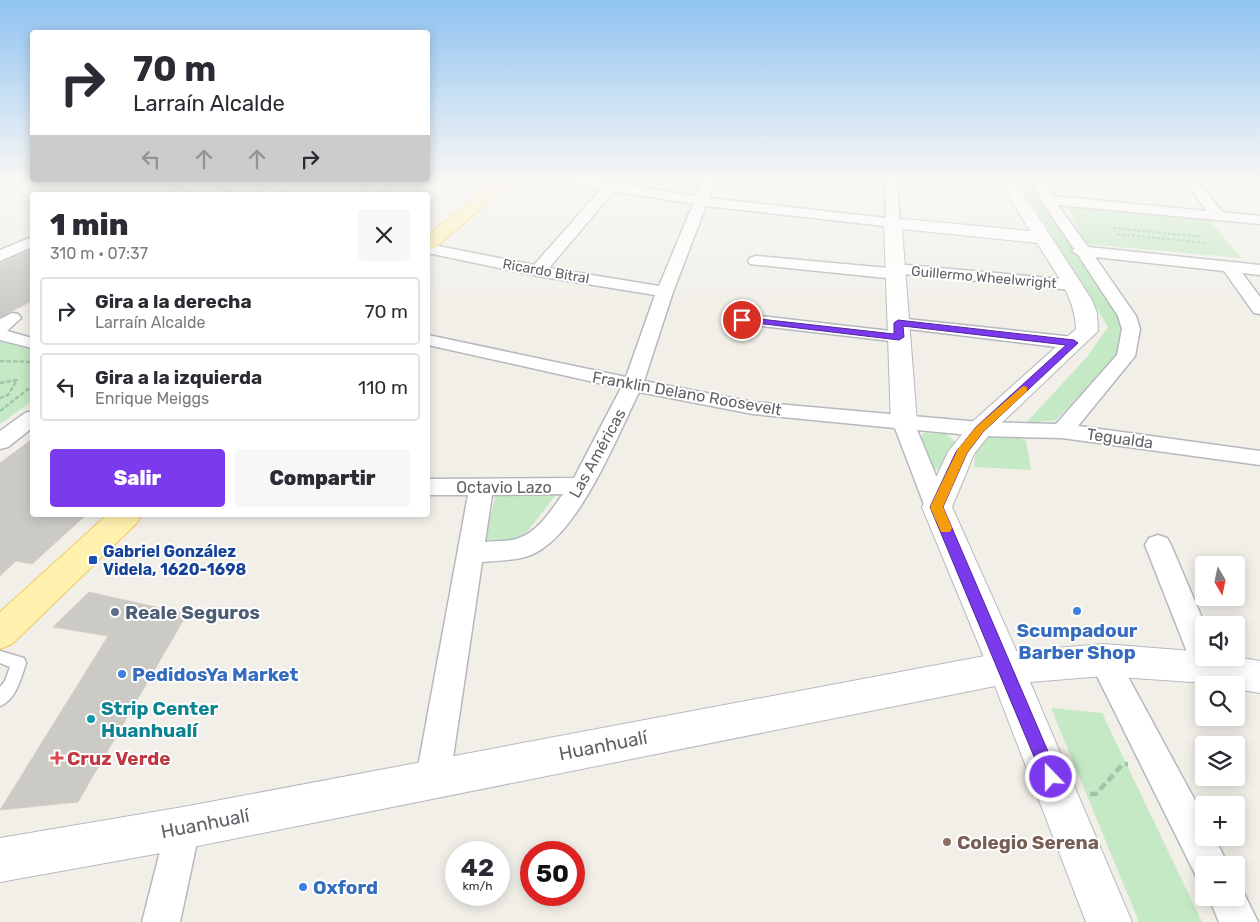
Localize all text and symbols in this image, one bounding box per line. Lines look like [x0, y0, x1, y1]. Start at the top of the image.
text: 70 m [133, 48, 216, 90]
icon: right [50, 50, 115, 115]
text: Larraín Alcalde [133, 90, 285, 117]
icon: left [137, 145, 165, 173]
icon: ahead [190, 145, 218, 173]
icon: ahead [243, 145, 271, 173]
icon: right [296, 145, 324, 173]
text: 1 min [50, 207, 128, 243]
button: close [358, 209, 410, 261]
text: 310 m · 07:37 [50, 244, 148, 263]
street label: Ricardo Bitral [501, 256, 590, 287]
street label: Guillermo Wheelwright [910, 263, 1058, 292]
text: Gira a la derecha [95, 290, 252, 313]
icon: right [52, 297, 80, 325]
pin [721, 299, 763, 341]
text: 70 m [365, 300, 408, 323]
icon: arrive [728, 306, 756, 334]
text: Larraín Alcalde [95, 313, 205, 332]
text: Gira a la izquierda [95, 366, 262, 389]
street label: Franklin Delano Roosevelt [591, 367, 783, 420]
icon: left [52, 373, 80, 401]
text: 110 m [358, 376, 408, 399]
text: Enrique Meiggs [95, 389, 209, 408]
street label: Las Américas [565, 405, 630, 501]
street label: Tegualda [1085, 424, 1154, 453]
button: Salir [50, 449, 225, 507]
button: Compartir [235, 449, 410, 507]
street label: Octavio Lazo [456, 478, 552, 497]
place label: Gabriel González Videla, 1620-1698 [103, 542, 246, 579]
marker: Gabriel González Videla, 1620-1698 [87, 554, 99, 566]
north arrow [1195, 556, 1245, 606]
map controls [1195, 556, 1245, 906]
place label: Reale Seguros [125, 601, 260, 624]
marker: Scumpadour Barber Shop [1071, 605, 1083, 617]
marker: Reale Seguros [109, 606, 121, 618]
button: sound [1195, 616, 1245, 666]
place label: Scumpadour Barber Shop [1017, 619, 1138, 664]
place label: PedidosYa Market [132, 663, 299, 686]
marker: PedidosYa Market [116, 668, 128, 680]
button: search [1195, 676, 1245, 726]
place label: Strip Center Huanhualí [101, 697, 218, 742]
marker: Strip Center Huanhualí [85, 713, 97, 725]
street label: Huanhualí [557, 725, 651, 765]
button: layers [1195, 736, 1245, 786]
place label: Cruz Verde [67, 747, 170, 770]
position arrow [1024, 750, 1076, 802]
marker: Cruz Verde [51, 752, 63, 764]
button: + [1195, 796, 1245, 846]
street label: Huanhualí [159, 803, 253, 843]
place label: Colegio Serena [957, 831, 1099, 854]
marker: Colegio Serena [941, 836, 953, 848]
speed limit sign: 50 [520, 841, 585, 906]
text: 42 [461, 853, 494, 882]
button: − [1195, 856, 1245, 906]
place label: Oxford [313, 876, 378, 899]
text: km/h [463, 879, 492, 893]
marker: Oxford [297, 881, 309, 893]

